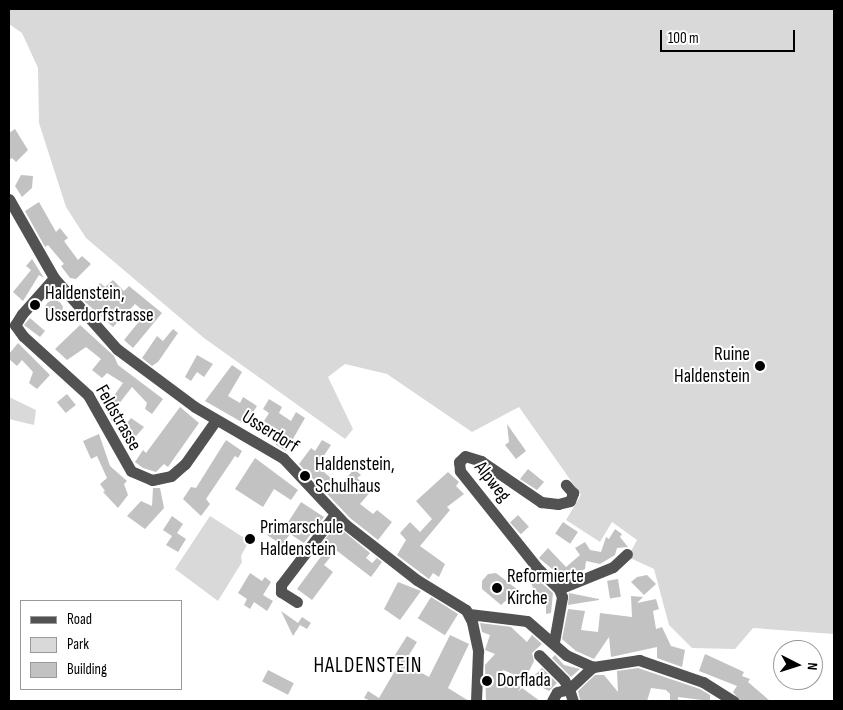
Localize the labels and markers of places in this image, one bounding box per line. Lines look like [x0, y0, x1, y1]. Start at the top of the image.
place label: Haldenstein, Usserdorfstrasse [45, 283, 154, 327]
marker: Haldenstein, Usserdorfstrasse [29, 299, 41, 311]
place label: Ruine Haldenstein [674, 344, 750, 388]
marker: Ruine Haldenstein [754, 360, 766, 372]
place label: Haldenstein, Schulhaus [315, 454, 395, 498]
marker: Haldenstein, Schulhaus [299, 470, 311, 482]
place label: Primarschule Haldenstein [260, 517, 343, 561]
marker: Primarschule Haldenstein [244, 533, 256, 545]
place label: Reformierte Kirche [507, 566, 584, 610]
marker: Reformierte Kirche [491, 582, 503, 594]
place label: Dorflada [497, 670, 551, 692]
marker: Dorflada [481, 675, 493, 687]

